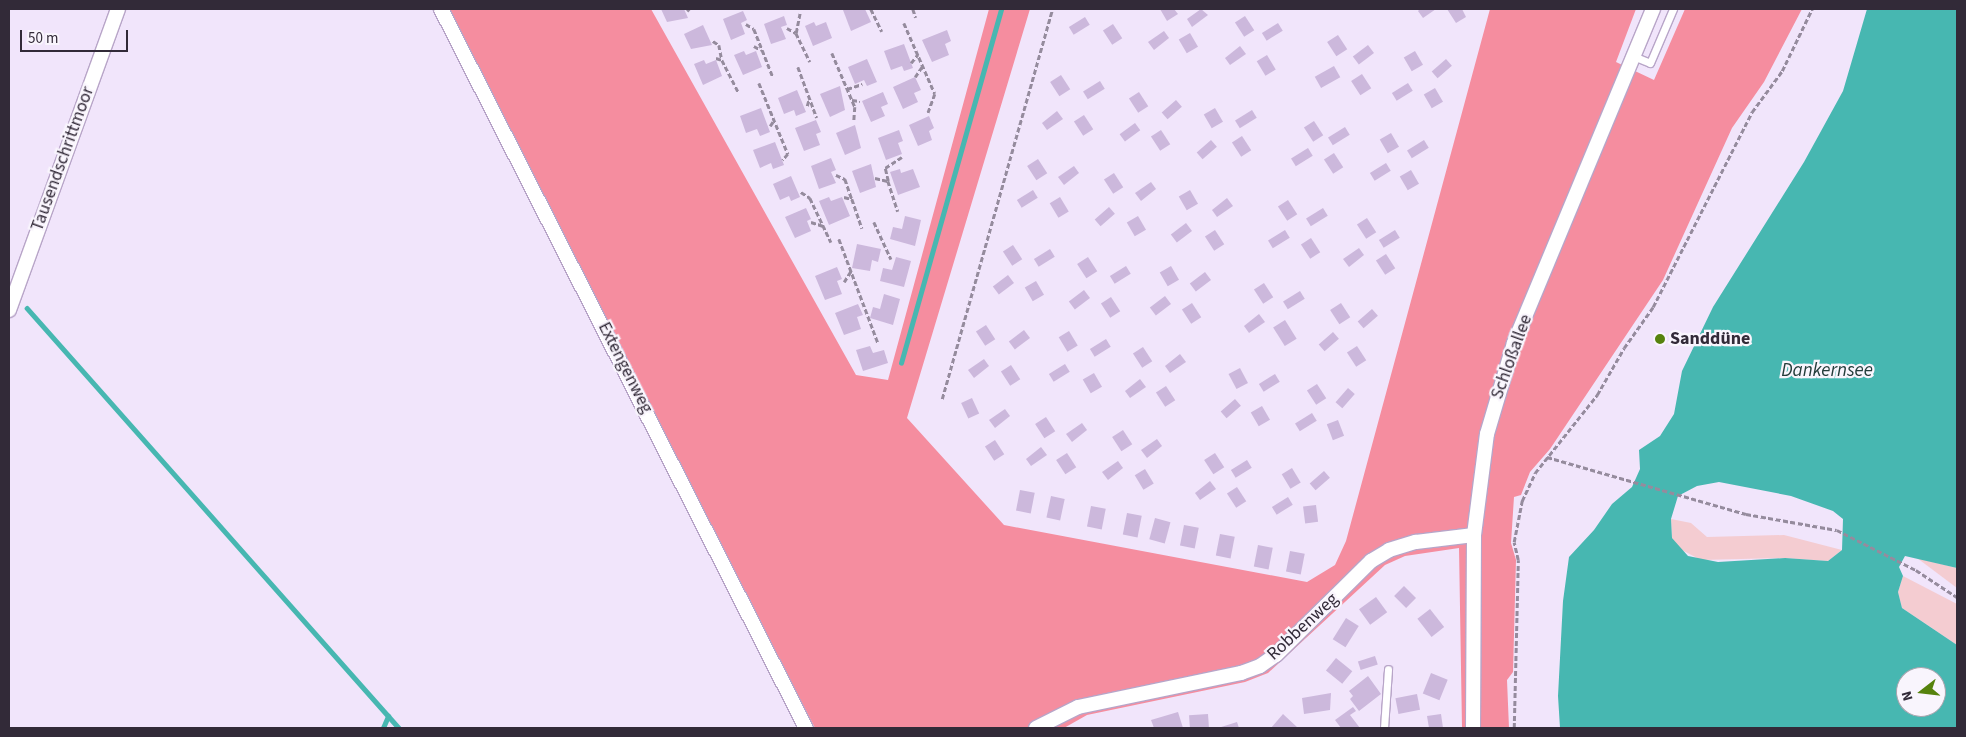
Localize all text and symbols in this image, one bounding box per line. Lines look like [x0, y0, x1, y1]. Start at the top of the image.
scale bar [22, 20, 130, 52]
text: 50 m [28, 28, 58, 49]
street label: Tausendschrittmoor [27, 84, 99, 234]
street label: Schloßallee [1487, 312, 1537, 402]
street label: Extengenweg [593, 319, 657, 417]
place label: Sanddüne [1670, 328, 1750, 350]
marker: Sanddüne [1654, 333, 1666, 345]
water label: Dankernsee [1781, 360, 1873, 382]
street label: Robbenweg [1263, 589, 1343, 665]
north arrow [1896, 667, 1946, 717]
text: N [1897, 689, 1918, 703]

